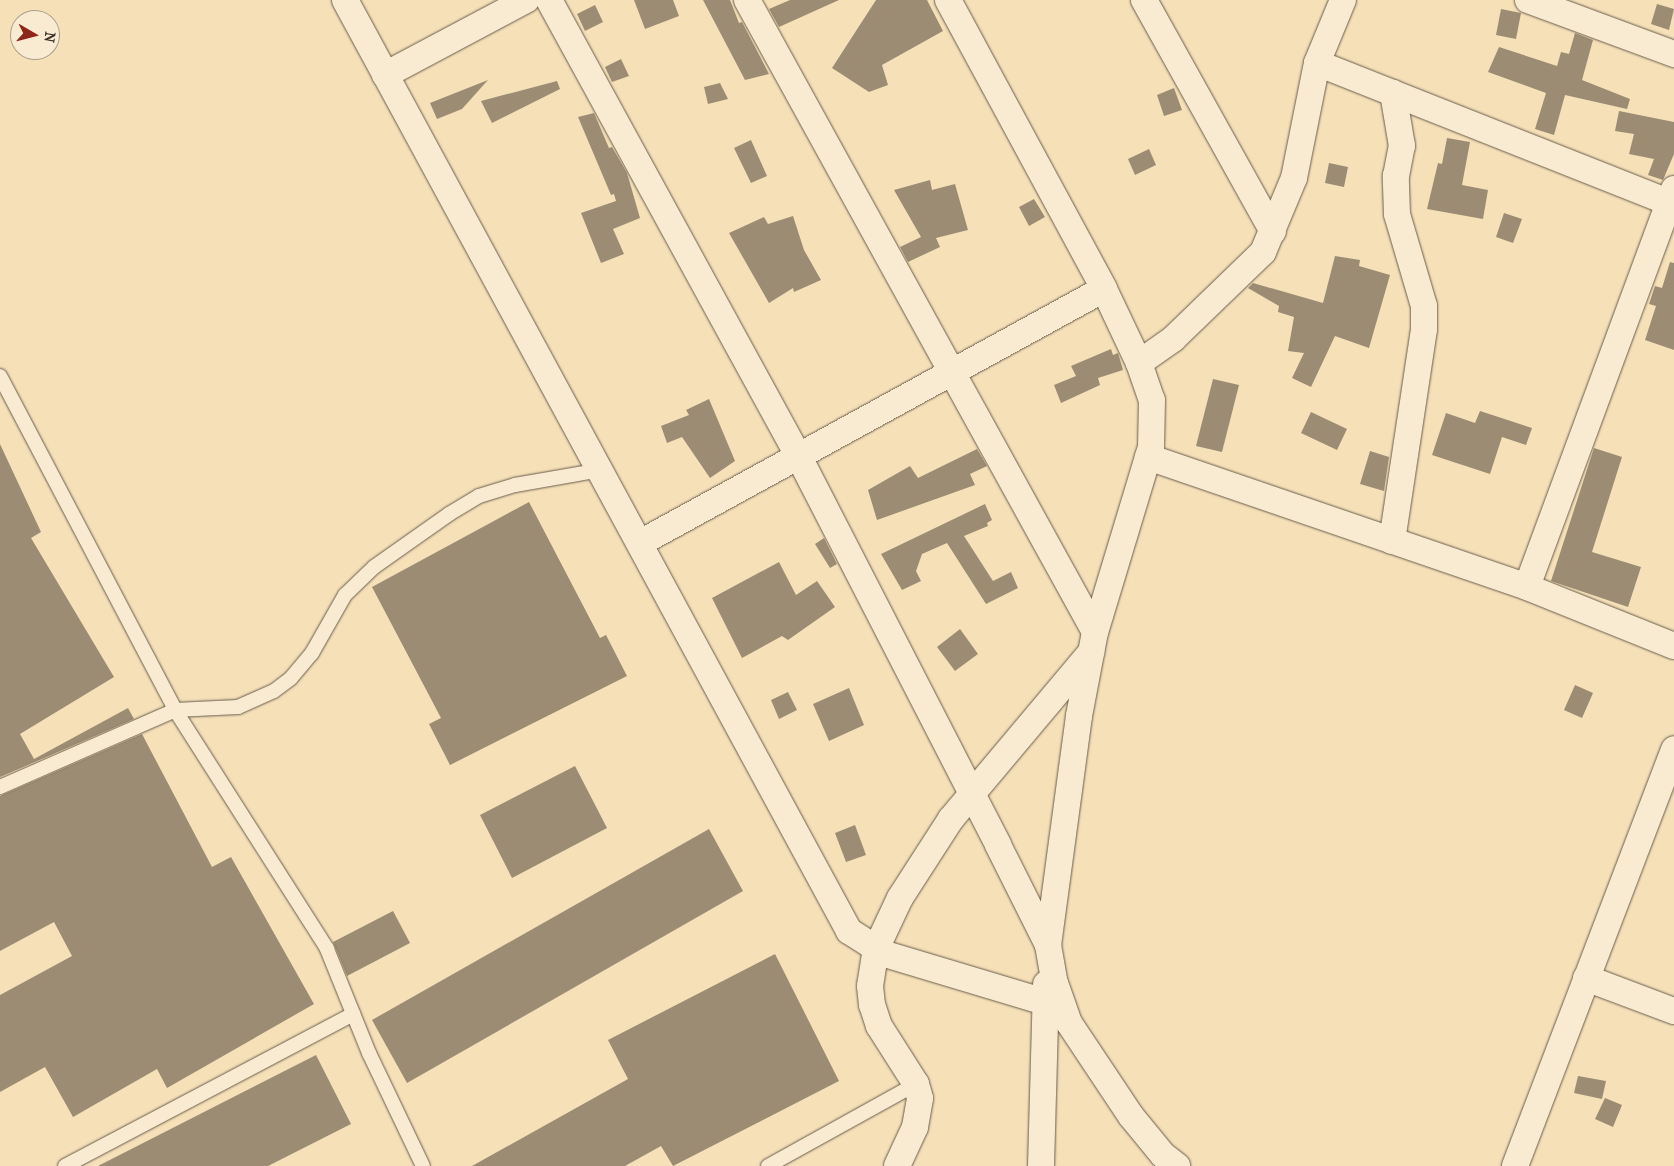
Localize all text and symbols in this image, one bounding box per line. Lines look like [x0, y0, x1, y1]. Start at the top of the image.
north arrow [10, 10, 60, 60]
text: N [40, 31, 59, 43]

